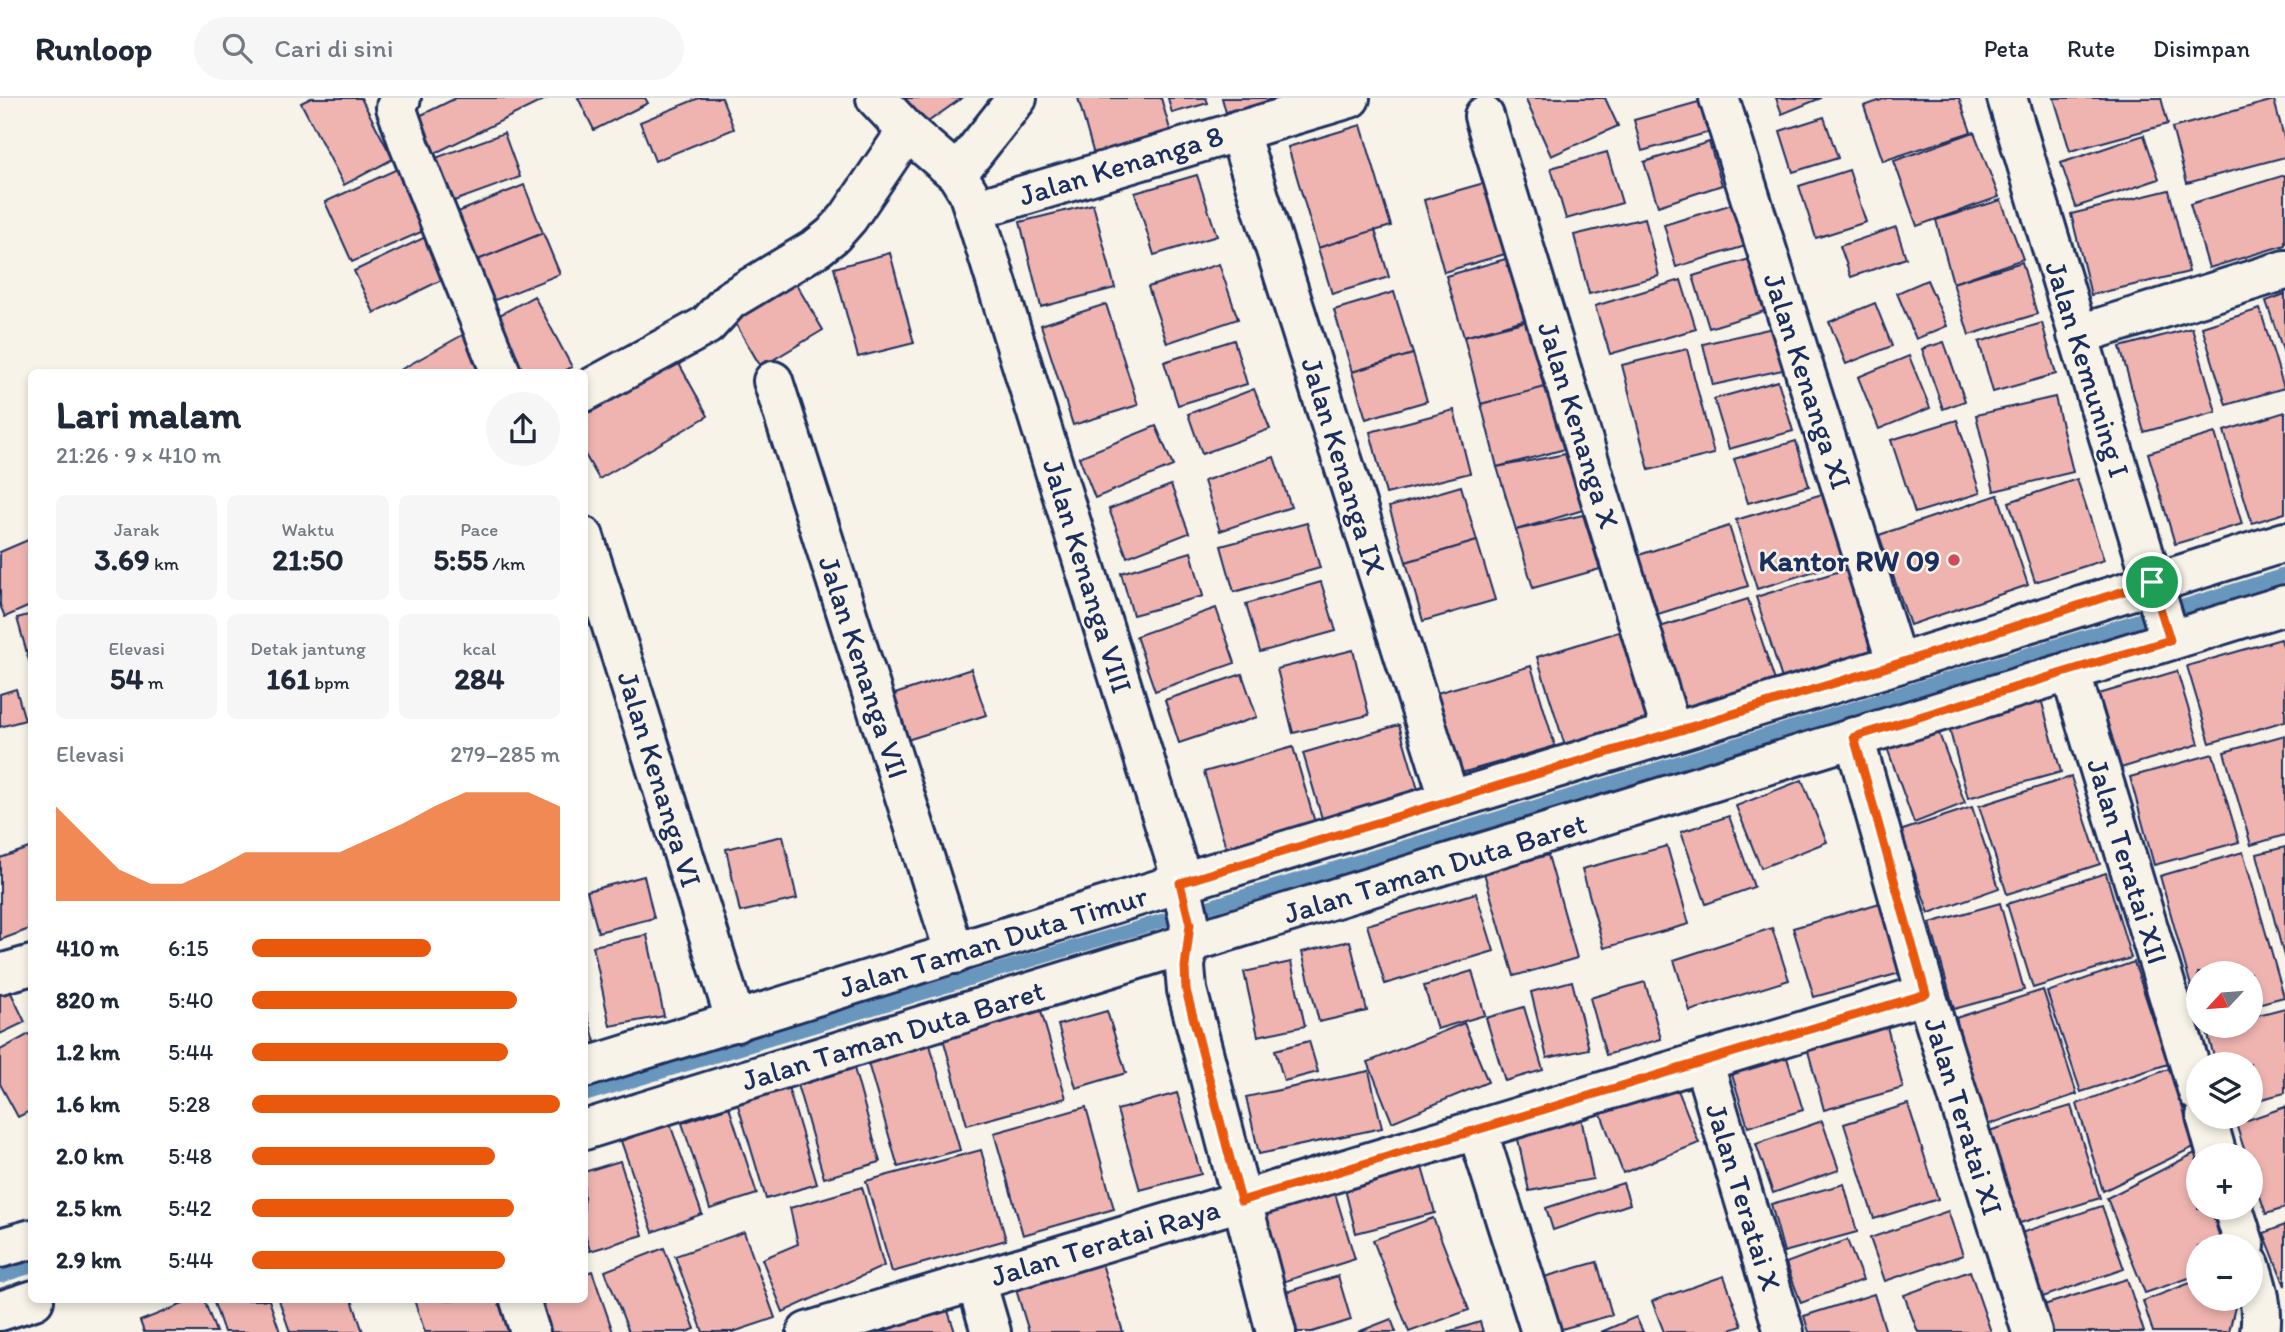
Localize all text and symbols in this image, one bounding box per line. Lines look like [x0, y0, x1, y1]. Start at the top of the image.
search box [194, 17, 684, 80]
text: Runloop [35, 29, 152, 68]
icon: search [218, 29, 256, 67]
text: Cari di sini [274, 32, 393, 64]
text: Peta [1984, 34, 2029, 63]
text: Rute [2067, 34, 2115, 63]
text: Disimpan [2153, 34, 2250, 63]
street label: Jalan Kenanga 8 [1014, 116, 1228, 214]
street label: Jalan Kemuning I [2037, 256, 2139, 482]
street label: Jalan Kenanga XI [1756, 268, 1860, 494]
street label: Jalan Kenanga X [1530, 317, 1628, 533]
street label: Jalan Kenanga IX [1293, 353, 1395, 579]
text: Lari malam [56, 392, 241, 438]
button: share [486, 392, 560, 466]
text: 21:26 · 9 × 410 m [56, 441, 221, 469]
street label: Jalan Kenanga VIII [1035, 454, 1141, 698]
text: Jarak [114, 518, 159, 541]
text: Waktu [282, 518, 334, 541]
text: Pace [460, 518, 498, 541]
text: 3.69 [94, 541, 150, 578]
text: 21:50 [272, 541, 344, 578]
text: 5:55 [433, 541, 488, 578]
place label: Kantor RW 09 [1758, 542, 1940, 579]
street label: Jalan Kenanga VII [811, 551, 917, 783]
text: km [150, 552, 179, 575]
text: /km [488, 552, 525, 575]
marker: Kantor RW 09 [1946, 552, 1962, 568]
pin [2122, 552, 2182, 612]
icon: arrive [2133, 563, 2171, 601]
text: Elevasi [108, 637, 165, 660]
text: Detak jantung [250, 637, 366, 660]
text: kcal [462, 637, 496, 660]
text: 54 [110, 660, 143, 697]
text: 161 [266, 660, 310, 697]
text: 284 [454, 660, 504, 697]
street label: Jalan Kenanga VI [610, 666, 710, 892]
text: m [143, 671, 164, 694]
text: bpm [310, 671, 350, 694]
text: Elevasi [56, 740, 124, 768]
text: 279–285 m [450, 740, 560, 768]
street label: Jalan Teratai XII [2079, 754, 2177, 968]
street label: Jalan Taman Duta Baret [1279, 804, 1591, 932]
street label: Jalan Taman Duta Timur [834, 876, 1152, 1006]
text: 410 m [56, 934, 119, 962]
text: 6:15 [168, 934, 209, 962]
north arrow [2186, 961, 2263, 1038]
map controls [2186, 961, 2263, 1311]
street label: Jalan Taman Duta Baret [737, 971, 1049, 1099]
text: 820 m [56, 986, 119, 1014]
text: 5:40 [168, 986, 214, 1014]
street label: Jalan Teratai XI [1916, 1013, 2012, 1219]
text: 1.2 km [56, 1038, 120, 1066]
text: 5:44 [168, 1038, 213, 1066]
button: layers [2186, 1052, 2263, 1129]
text: 1.6 km [56, 1090, 120, 1118]
text: 5:28 [168, 1090, 210, 1118]
street label: Jalan Teratai X [1698, 1099, 1790, 1295]
text: 2.0 km [56, 1142, 124, 1170]
text: 5:48 [168, 1142, 212, 1170]
button: + [2186, 1143, 2263, 1220]
street label: Jalan Teratai Raya [986, 1190, 1224, 1294]
text: 2.5 km [56, 1194, 121, 1222]
text: 5:42 [168, 1194, 212, 1222]
button: − [2186, 1234, 2263, 1311]
text: 2.9 km [56, 1246, 121, 1274]
text: 5:44 [168, 1246, 213, 1274]

